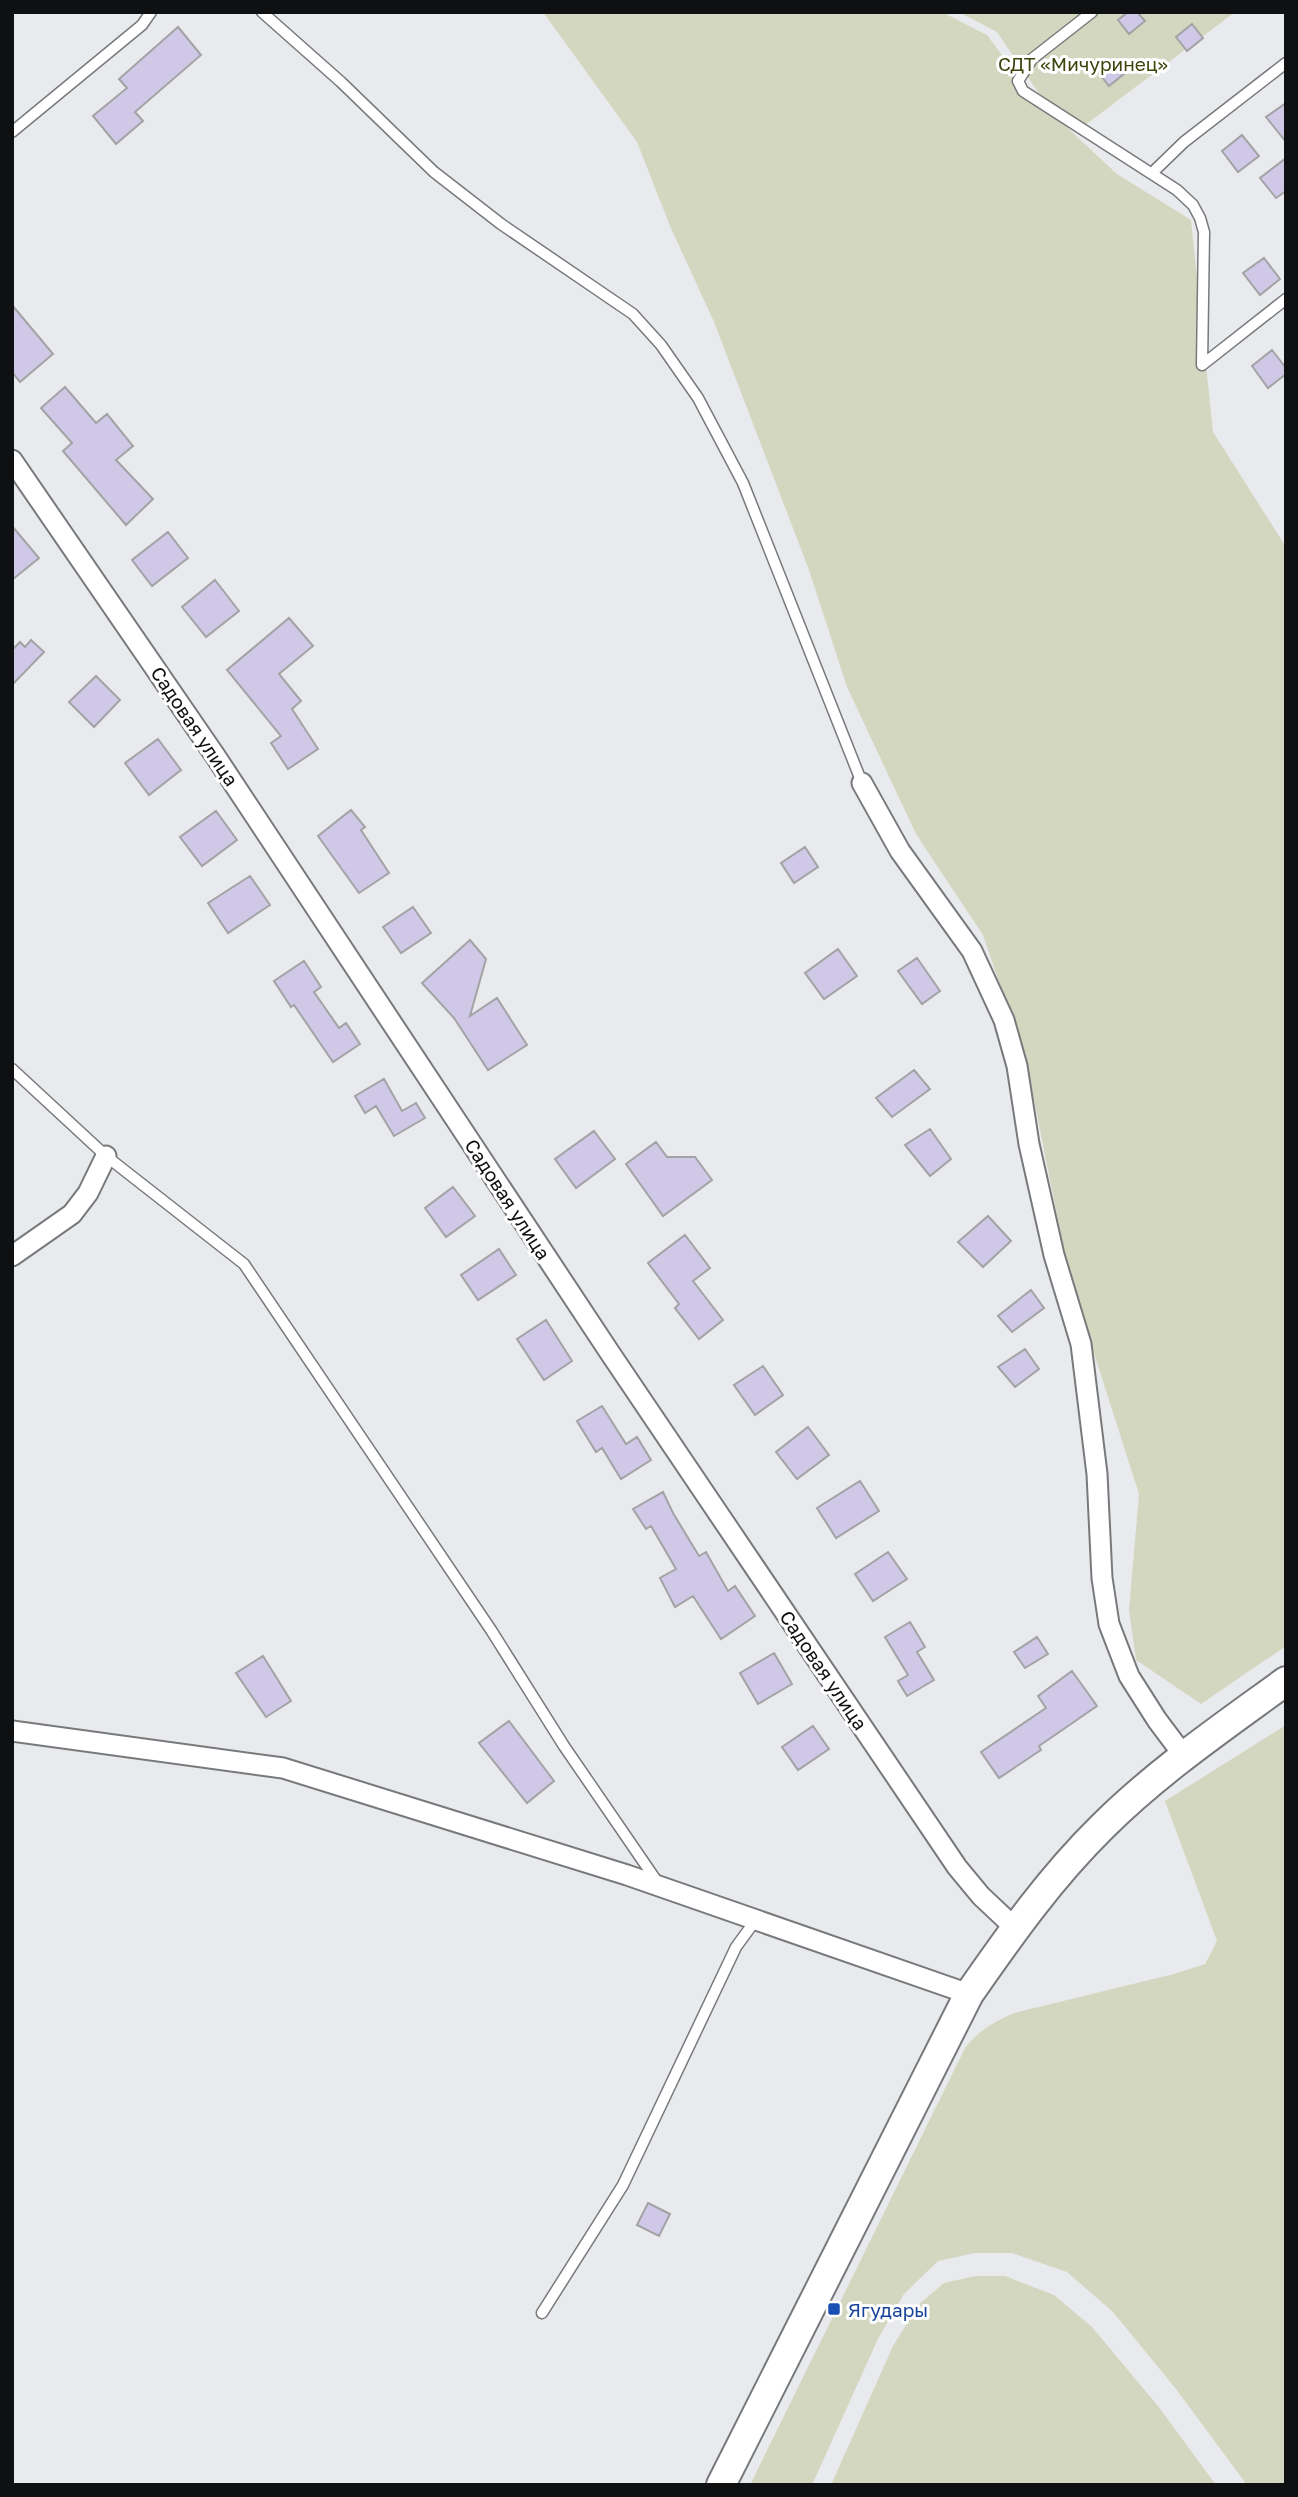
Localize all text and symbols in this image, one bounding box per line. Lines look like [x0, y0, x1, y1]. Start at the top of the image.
park label: СДТ «Мичуринец» [998, 52, 1168, 75]
street label: Садовая улица [147, 662, 243, 790]
street label: Садовая улица [460, 1134, 556, 1264]
street label: Садовая улица [776, 1606, 872, 1734]
place label: Ягудары [848, 2298, 928, 2321]
marker: Ягудары [826, 2301, 842, 2317]

